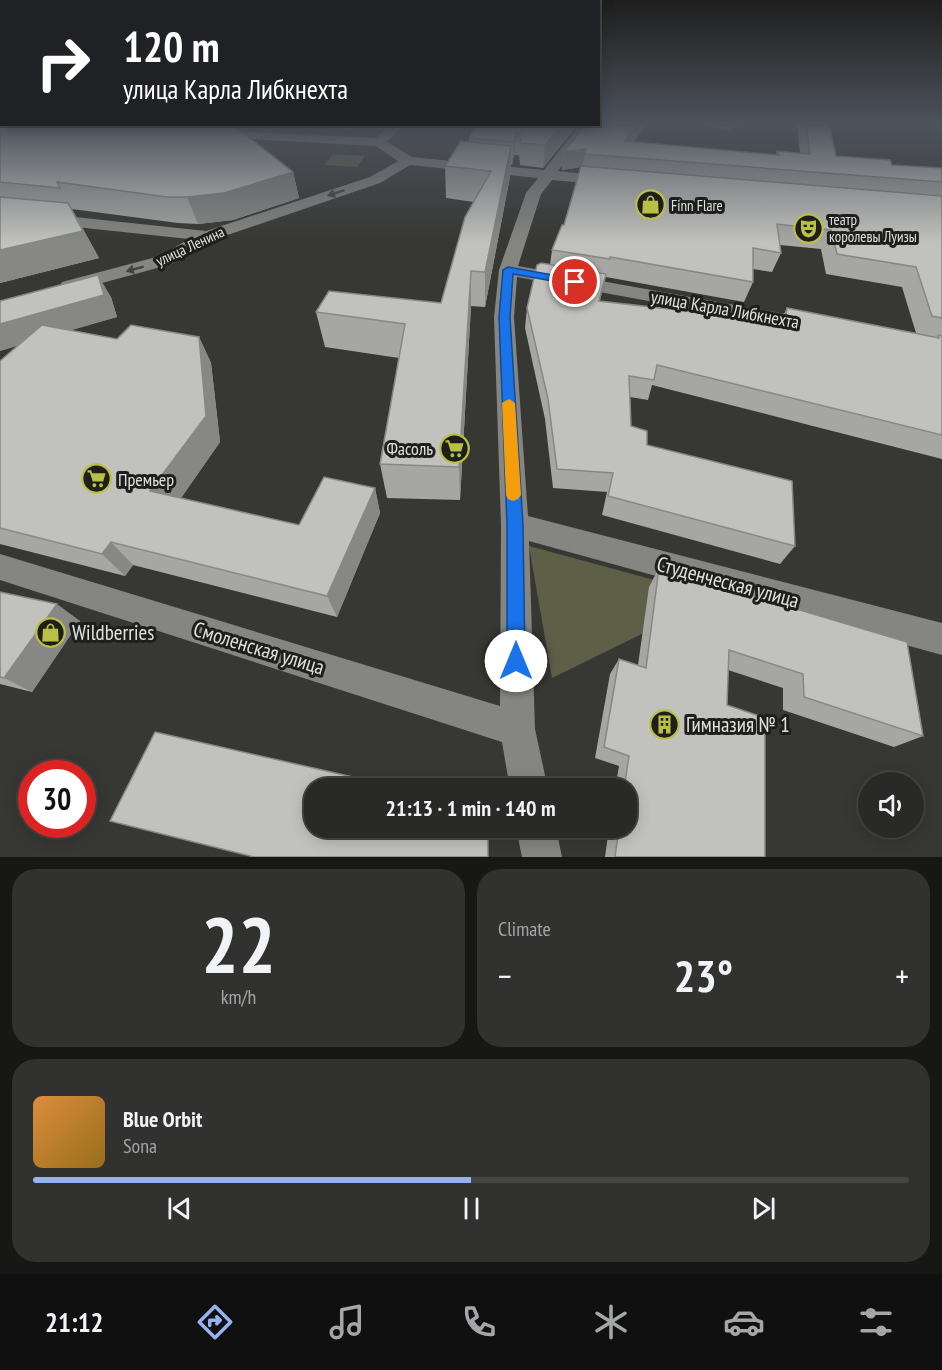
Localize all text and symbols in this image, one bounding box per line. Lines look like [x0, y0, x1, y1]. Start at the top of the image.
text: 120 m [123, 19, 220, 74]
icon: right [24, 24, 102, 102]
text: улица Карла Либкнехта [123, 72, 348, 106]
one-way arrow [327, 189, 345, 198]
shop icon: Finn Flare [634, 189, 666, 221]
place label: Finn Flare [671, 196, 723, 215]
place label: театр королевы Луизы [829, 210, 917, 246]
theatre icon: театр королевы Луизы [792, 212, 824, 244]
street label: улица Ленина [153, 222, 227, 270]
pin [549, 256, 600, 307]
one-way arrow [126, 264, 144, 274]
icon: arrive [558, 265, 591, 298]
street label: улица Карла Либкнехта [649, 285, 801, 333]
supermarket icon: Фасоль [438, 432, 470, 464]
place label: Фасоль [386, 437, 433, 460]
supermarket icon: Премьер [81, 463, 113, 495]
place label: Премьер [118, 468, 174, 491]
street label: Студенческая улица [654, 550, 802, 614]
street label: Смоленская улица [190, 615, 328, 681]
shop icon: Wildberries [35, 616, 67, 648]
place label: Wildberries [72, 619, 154, 646]
position arrow [484, 629, 548, 693]
building icon: Гимназия № 1 [649, 708, 681, 740]
place label: Гимназия № 1 [686, 711, 790, 738]
speed limit sign: 30 [18, 760, 96, 838]
map controls [858, 772, 924, 838]
button: sound [858, 772, 924, 838]
text: 21:13 · 1 min · 140 m [385, 794, 556, 822]
text: 22 [201, 894, 276, 995]
text: Climate [498, 916, 551, 942]
text: 23° [674, 946, 733, 1004]
text: − [498, 954, 512, 997]
text: + [895, 954, 909, 997]
text: km/h [221, 984, 256, 1010]
text: Blue Orbit [123, 1105, 202, 1133]
text: Sona [123, 1133, 157, 1159]
icon: previous [163, 1192, 196, 1225]
icon: pause [455, 1192, 488, 1225]
icon: next [747, 1192, 780, 1225]
icon: directions [194, 1301, 236, 1343]
icon: music [326, 1301, 368, 1343]
icon: phone [458, 1301, 500, 1343]
icon: climate [590, 1301, 632, 1343]
icon: car [723, 1301, 765, 1343]
icon: filters [855, 1301, 897, 1343]
text: 21:12 [45, 1305, 104, 1339]

